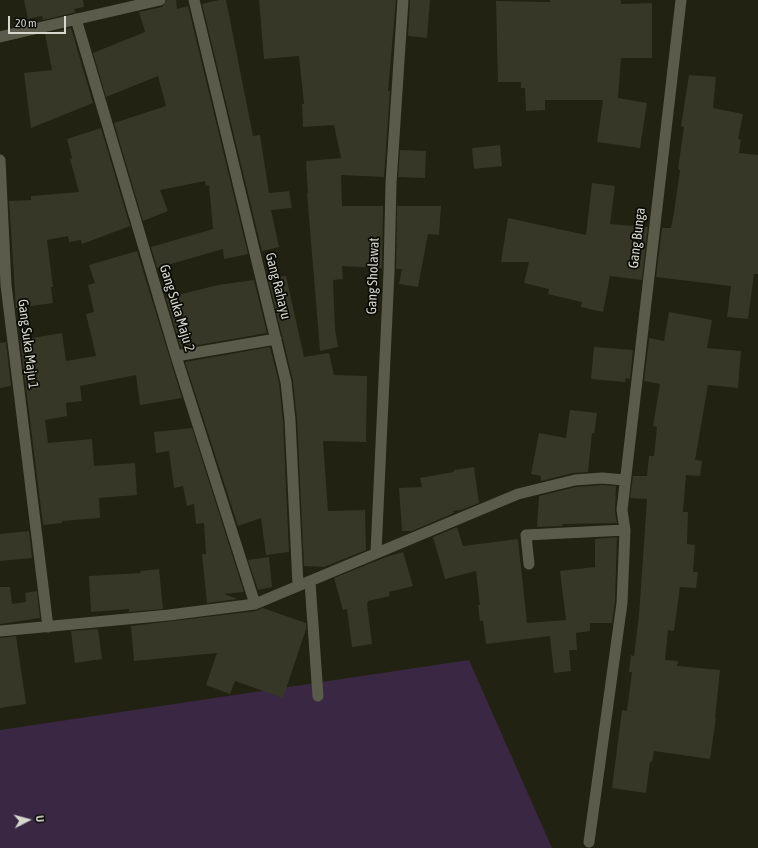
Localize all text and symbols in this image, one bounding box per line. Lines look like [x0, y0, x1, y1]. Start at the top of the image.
scale bar [10, 8, 68, 34]
text: 20 m [15, 16, 37, 30]
street label: Gang Bunga [625, 207, 649, 269]
street label: Gang Sholawat [363, 237, 383, 315]
street label: Gang Rahayu [262, 251, 294, 321]
street label: Gang Suka Maju 2 [156, 262, 198, 354]
street label: Gang Suka Maju 1 [14, 298, 42, 390]
north arrow [8, 800, 48, 840]
text: U [34, 815, 46, 823]

